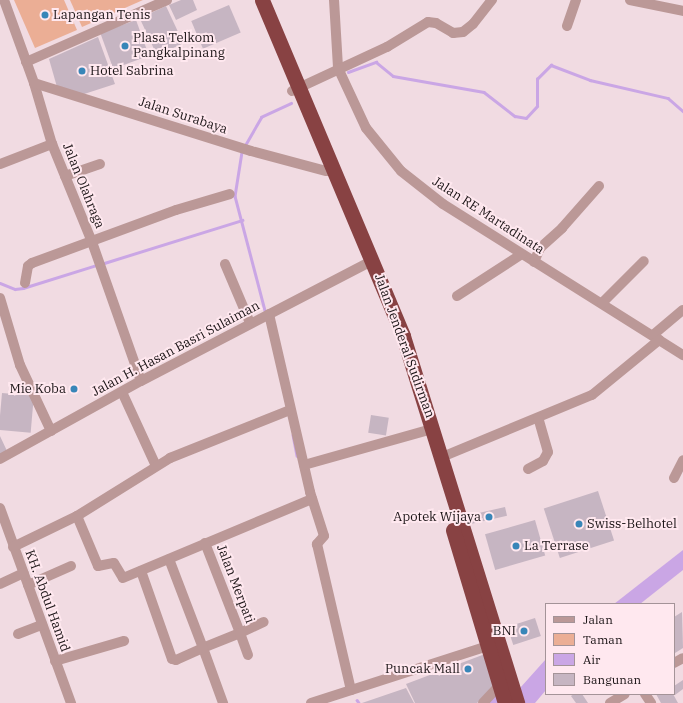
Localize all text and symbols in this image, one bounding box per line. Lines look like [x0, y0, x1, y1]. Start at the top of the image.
place label: Lapangan Tenis [53, 7, 150, 23]
marker: Lapangan Tenis [40, 10, 50, 20]
place label: Plasa Telkom Pangkalpinang [133, 31, 225, 62]
marker: Plasa Telkom Pangkalpinang [120, 41, 130, 51]
place label: Hotel Sabrina [90, 63, 174, 79]
marker: Hotel Sabrina [77, 66, 87, 76]
street label: Jalan Surabaya [137, 94, 229, 138]
street label: Jalan Olahraga [59, 141, 107, 231]
street label: Jalan RE Martadinata [429, 174, 547, 258]
street label: Jalan Jenderal Sudirman [371, 272, 437, 420]
street label: Jalan H. Hasan Basri Sulaiman [89, 298, 263, 400]
place label: Mie Koba [9, 381, 66, 397]
marker: Mie Koba [69, 384, 79, 394]
place label: Apotek Wijaya [393, 509, 481, 525]
marker: Apotek Wijaya [484, 512, 494, 522]
place label: Swiss-Belhotel [587, 516, 677, 532]
marker: Swiss-Belhotel [574, 519, 584, 529]
place label: La Terrase [524, 538, 589, 554]
marker: La Terrase [511, 541, 521, 551]
street label: Jalan Merpati [213, 542, 257, 626]
street label: KH. Abdul Hamid [21, 548, 73, 654]
legend [545, 603, 675, 695]
text: Jalan [583, 612, 613, 627]
place label: BNI [493, 623, 516, 639]
marker: BNI [519, 626, 529, 636]
text: Taman [583, 632, 623, 647]
text: Air [583, 652, 600, 667]
place label: Puncak Mall [385, 661, 460, 677]
marker: Puncak Mall [463, 664, 473, 674]
text: Bangunan [583, 672, 641, 687]

